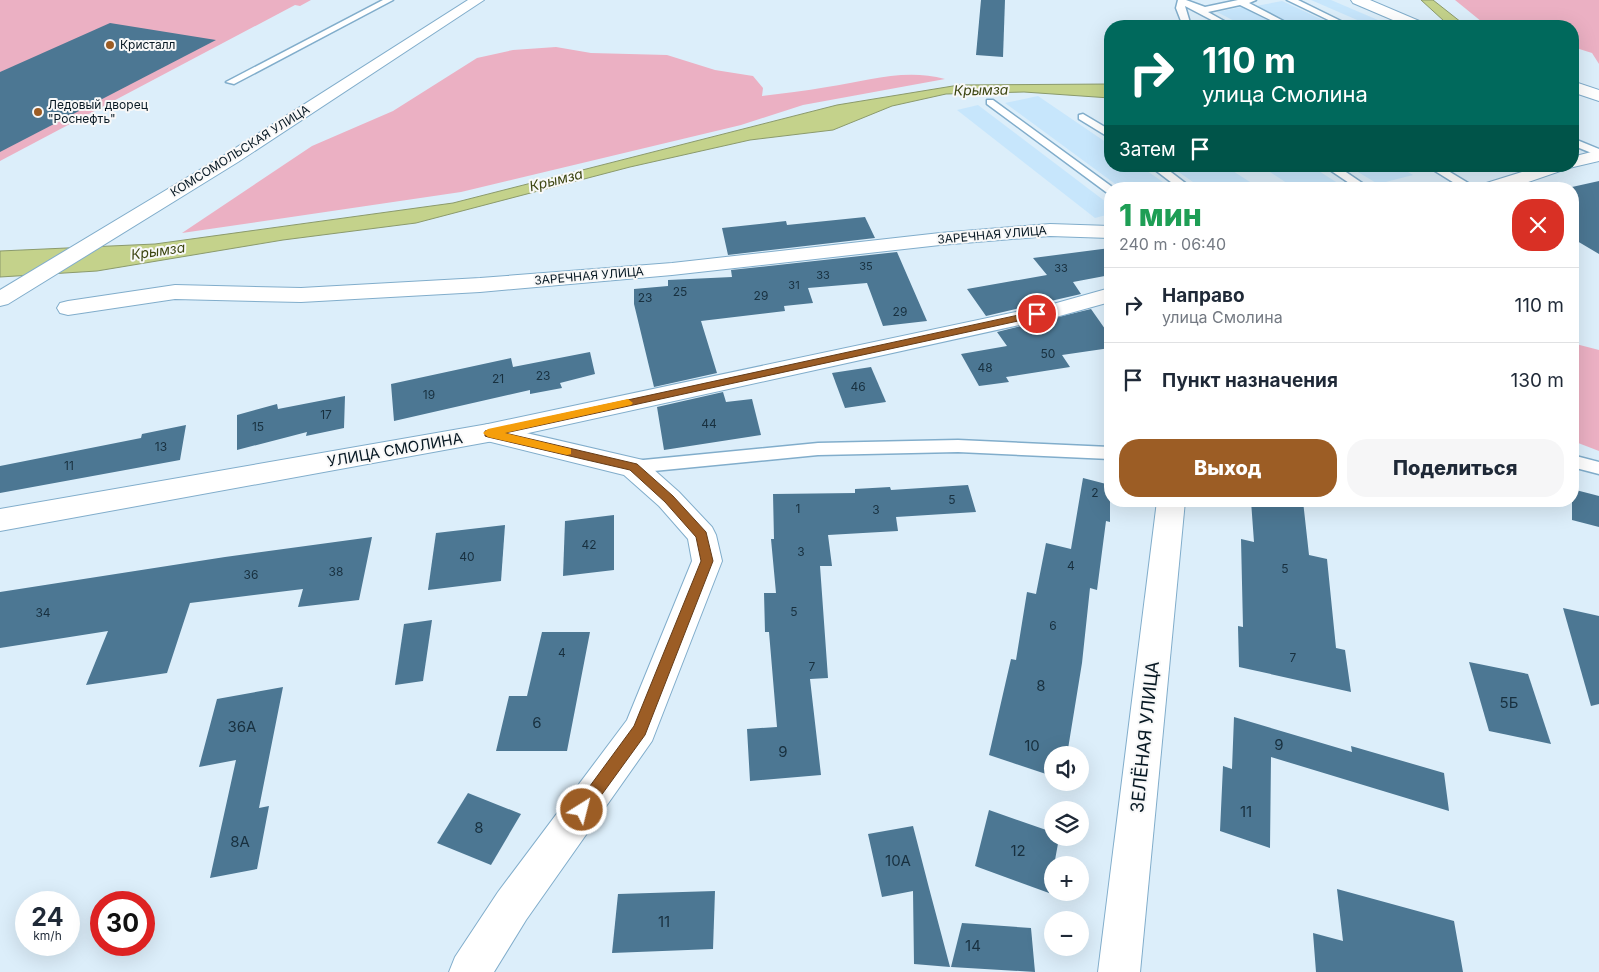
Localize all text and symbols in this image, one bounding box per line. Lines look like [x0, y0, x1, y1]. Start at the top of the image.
place label: Кристалл [120, 37, 176, 52]
marker: Кристалл [104, 39, 116, 51]
text: 110 m [1202, 39, 1296, 81]
icon: right [1119, 40, 1184, 105]
water label: Крымза [954, 81, 1009, 98]
text: улица Смолина [1202, 81, 1368, 107]
place label: Ледовый дворец "Роснефть" [48, 97, 148, 126]
street label: КОМСОМОЛЬСКАЯ УЛИЦА [167, 102, 312, 200]
marker: Ледовый дворец "Роснефть" [32, 106, 44, 118]
icon: arrive [1186, 135, 1214, 163]
text: Затем [1119, 138, 1176, 161]
water label: Крымза [527, 165, 585, 194]
text: 1 мин [1119, 197, 1202, 233]
button: close [1512, 199, 1564, 251]
street label: ЗАРЕЧНАЯ УЛИЦА [937, 222, 1047, 247]
text: 240 m · 06:40 [1119, 234, 1226, 254]
water label: Крымза [130, 238, 187, 263]
house number: 35 [859, 259, 873, 273]
house number: 33 [1054, 261, 1068, 275]
street label: ЗАРЕЧНАЯ УЛИЦА [534, 263, 644, 288]
house number: 33 [816, 268, 830, 282]
house number: 31 [788, 278, 800, 292]
house number: 25 [673, 284, 687, 299]
text: Направо [1162, 284, 1245, 307]
house number: 29 [754, 288, 768, 303]
house number: 23 [638, 290, 652, 305]
icon: right [1119, 291, 1147, 319]
pin [1016, 293, 1058, 335]
text: 110 m [1515, 294, 1564, 317]
icon: arrive [1023, 300, 1051, 328]
house number: 29 [893, 304, 907, 319]
text: улица Смолина [1162, 307, 1283, 327]
house number: 50 [1041, 346, 1055, 361]
house number: 48 [977, 360, 993, 375]
icon: arrive [1119, 366, 1147, 394]
house number: 23 [536, 368, 550, 383]
text: Пункт назначения [1162, 369, 1338, 392]
text: 130 m [1511, 369, 1564, 392]
house number: 21 [492, 371, 504, 386]
house number: 46 [850, 379, 866, 394]
house number: 19 [423, 387, 435, 402]
house number: 17 [320, 407, 332, 422]
house number: 44 [701, 416, 717, 431]
house number: 15 [252, 419, 264, 434]
street label: УЛИЦА СМОЛИНА [326, 428, 464, 471]
house number: 13 [155, 439, 167, 454]
button: Выход [1119, 439, 1337, 497]
button: Поделиться [1347, 439, 1564, 497]
house number: 11 [64, 458, 74, 473]
house number: 2 [1091, 485, 1099, 500]
house number: 5 [948, 492, 956, 507]
house number: 1 [796, 501, 800, 516]
house number: 3 [872, 502, 880, 517]
house number: 42 [581, 537, 597, 552]
house number: 3 [797, 544, 805, 559]
house number: 40 [459, 549, 475, 564]
house number: 4 [1067, 558, 1075, 573]
house number: 5 [1281, 561, 1289, 576]
house number: 38 [329, 564, 343, 579]
house number: 36 [244, 567, 258, 582]
house number: 5 [790, 604, 798, 619]
house number: 34 [35, 605, 51, 620]
house number: 6 [1049, 618, 1057, 633]
house number: 4 [558, 645, 566, 660]
house number: 7 [1290, 650, 1297, 665]
house number: 7 [809, 659, 816, 674]
street label: ЗЕЛЁНАЯ УЛИЦА [1125, 660, 1163, 814]
house number: 8 [1036, 676, 1046, 695]
house number: 5Б [1500, 693, 1518, 712]
house number: 6 [532, 713, 542, 732]
house number: 36А [228, 717, 256, 736]
house number: 9 [1274, 735, 1284, 754]
house number: 10 [1024, 736, 1040, 755]
house number: 9 [778, 742, 788, 761]
map controls [1044, 746, 1089, 956]
button: sound [1044, 746, 1089, 791]
position arrow [555, 783, 607, 835]
button: layers [1044, 801, 1089, 846]
house number: 11 [1240, 802, 1252, 821]
house number: 8 [474, 818, 484, 837]
house number: 8А [230, 832, 250, 851]
house number: 12 [1010, 841, 1026, 860]
house number: 10А [885, 851, 911, 870]
button: + [1044, 856, 1089, 901]
speed limit sign: 30 [90, 891, 155, 956]
text: 24 [31, 902, 64, 932]
button: − [1044, 911, 1089, 956]
house number: 11 [658, 912, 670, 931]
text: km/h [33, 928, 62, 943]
house number: 14 [965, 936, 981, 955]

